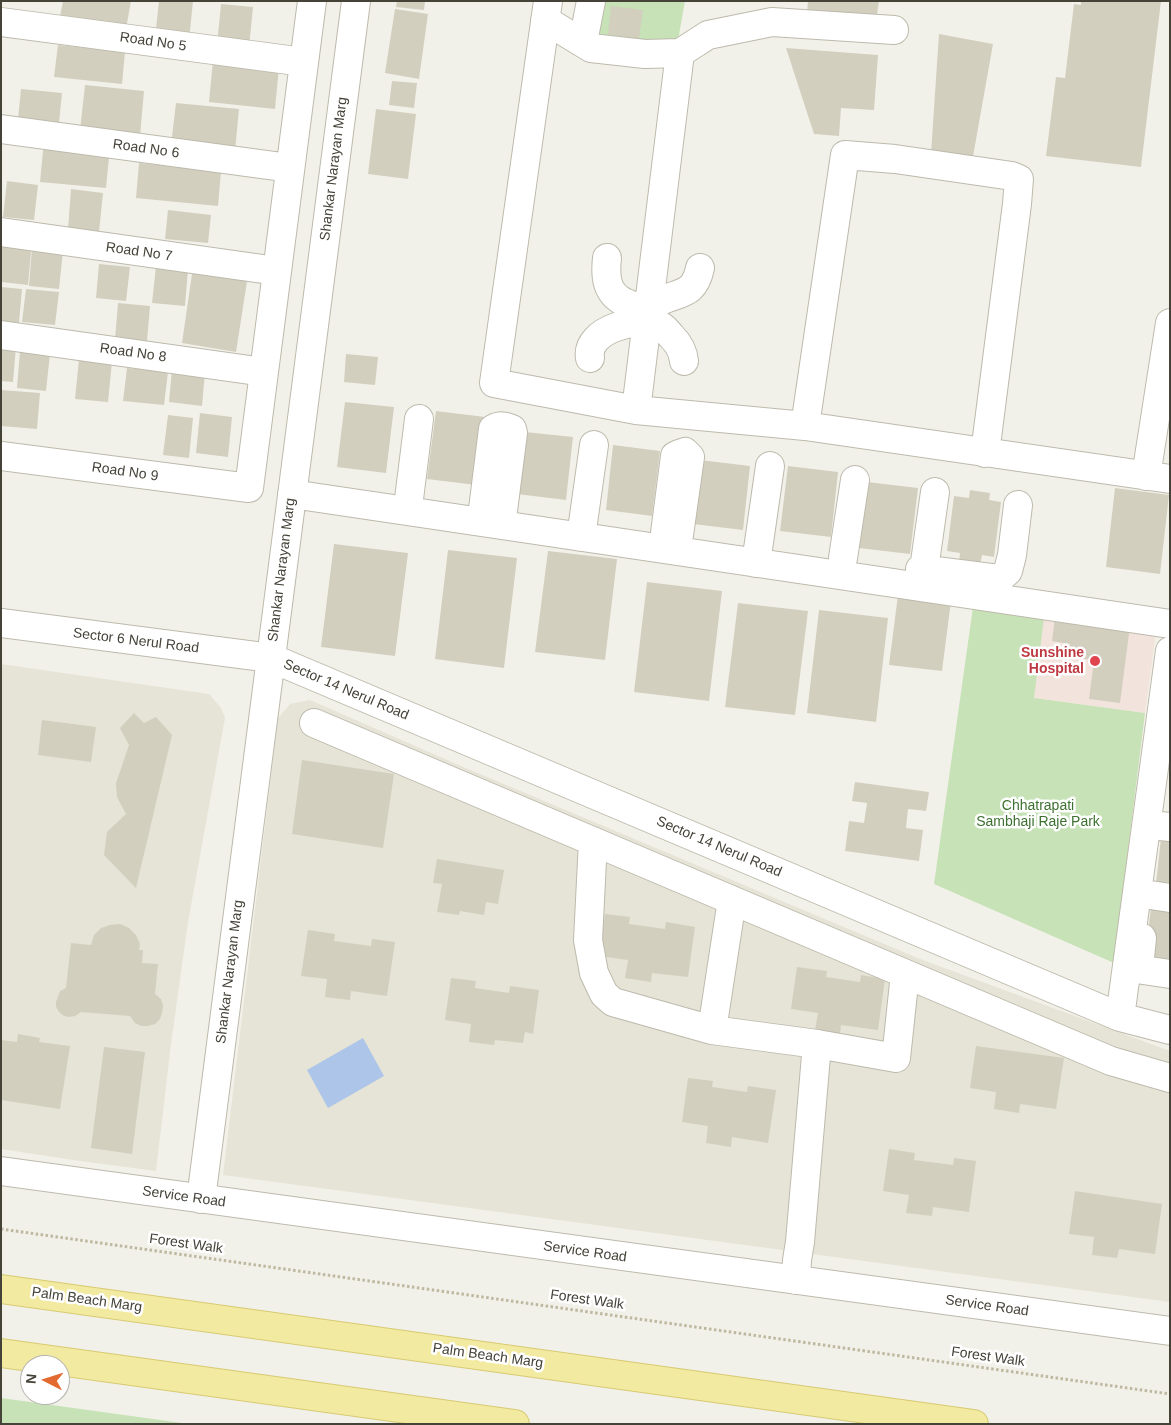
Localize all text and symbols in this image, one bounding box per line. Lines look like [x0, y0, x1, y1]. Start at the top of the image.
street label: Road No 5 [119, 29, 187, 55]
street label: Shankar Narayan Marg [317, 96, 351, 242]
street label: Road No 6 [112, 136, 180, 162]
street label: Road No 7 [105, 239, 173, 265]
street label: Road No 8 [99, 340, 167, 366]
street label: Road No 9 [91, 459, 159, 485]
street label: Shankar Narayan Marg [265, 497, 299, 643]
street label: Sector 6 Nerul Road [72, 625, 200, 657]
place label: Sunshine Hospital [1021, 645, 1084, 678]
marker: Sunshine Hospital [1088, 654, 1102, 668]
street label: Sector 14 Nerul Road [281, 656, 411, 724]
park label: Chhatrapati Sambhaji Raje Park [976, 798, 1100, 830]
street label: Sector 14 Nerul Road [654, 813, 784, 881]
street label: Shankar Narayan Marg [213, 899, 247, 1045]
street label: Service Road [141, 1183, 227, 1211]
street label: Forest Walk [148, 1231, 224, 1257]
street label: Service Road [542, 1238, 628, 1266]
street label: Palm Beach Marg [31, 1284, 143, 1316]
street label: Forest Walk [549, 1287, 625, 1313]
street label: Service Road [944, 1292, 1030, 1320]
street label: Palm Beach Marg [432, 1340, 544, 1372]
street label: Forest Walk [950, 1344, 1026, 1370]
north arrow [20, 1355, 70, 1405]
text: N [23, 1373, 39, 1385]

